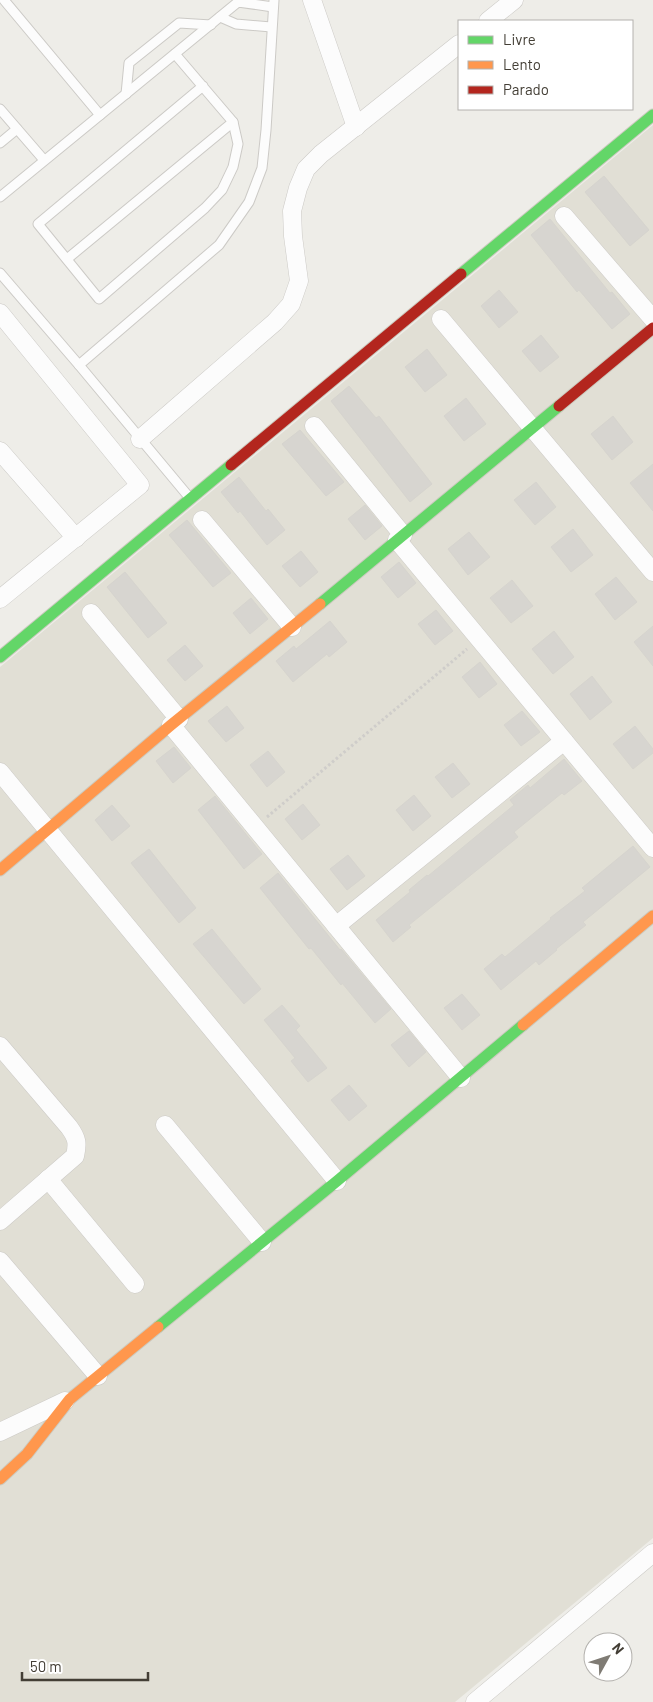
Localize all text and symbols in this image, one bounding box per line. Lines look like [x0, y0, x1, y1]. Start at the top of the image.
legend [458, 20, 633, 110]
text: Livre [503, 30, 536, 48]
text: Lento [503, 55, 541, 73]
text: Parado [503, 80, 549, 98]
north arrow [583, 1632, 633, 1682]
text: N [609, 1639, 628, 1657]
scale bar [22, 1650, 149, 1682]
text: 50 m [30, 1657, 62, 1675]

